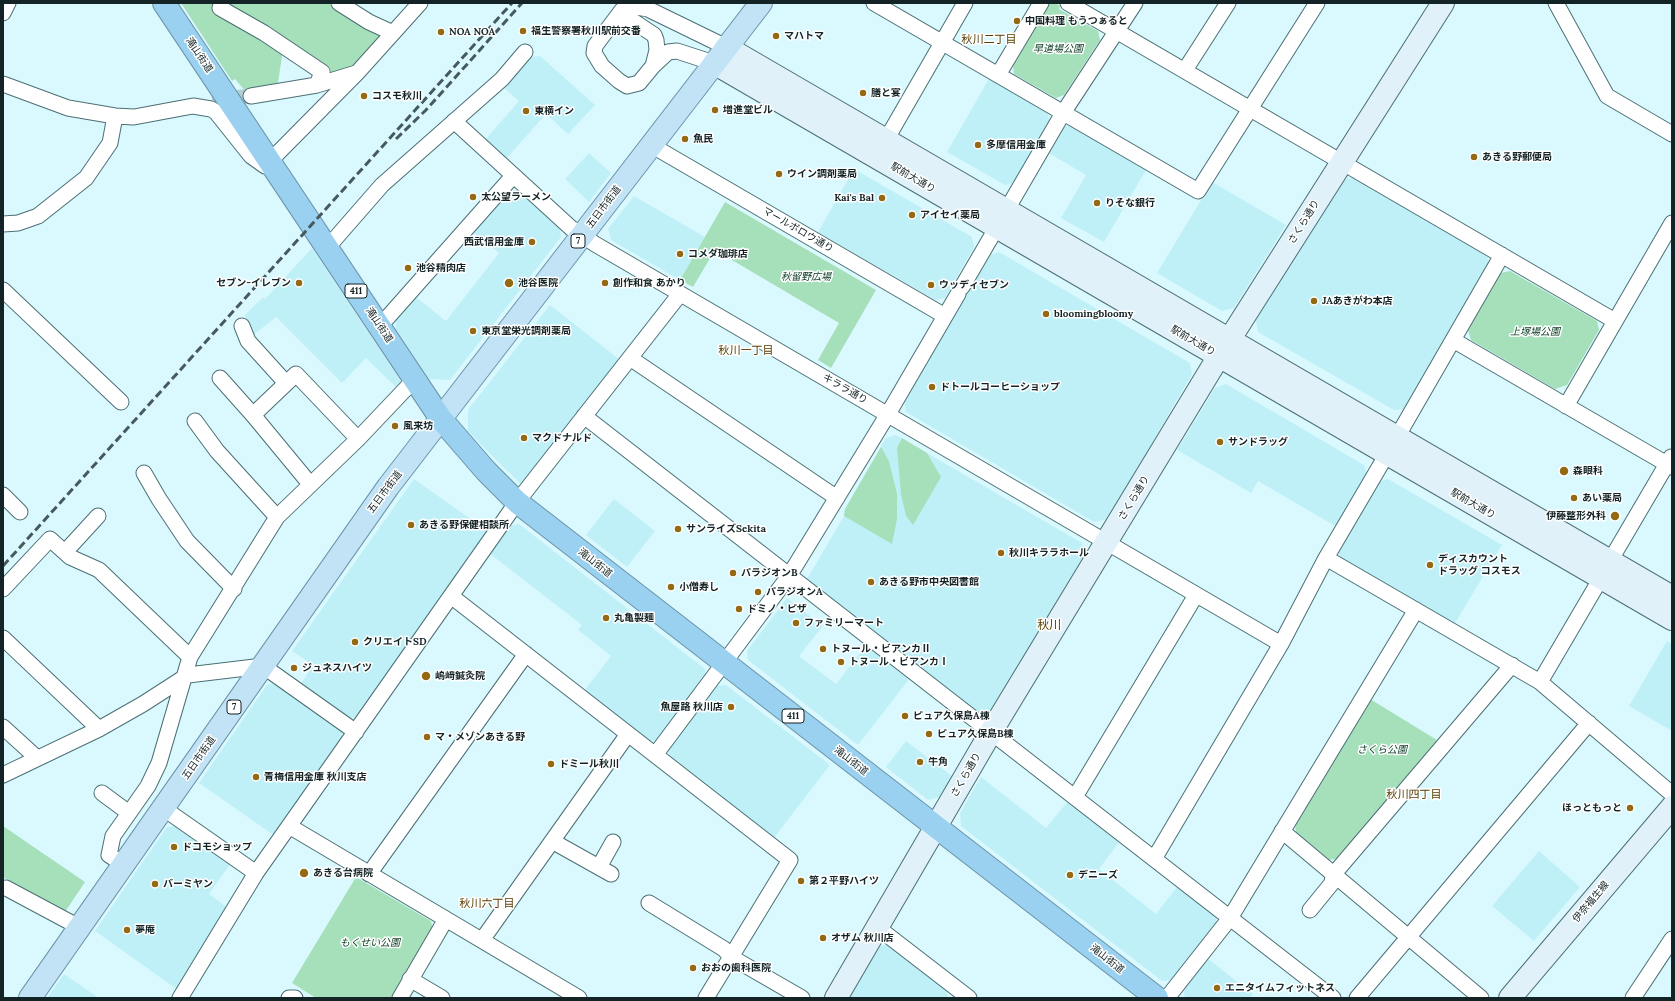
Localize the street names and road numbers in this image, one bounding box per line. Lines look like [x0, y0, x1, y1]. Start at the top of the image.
street label: 滝山街道 [183, 35, 215, 75]
street label: 駅前大通り [888, 160, 938, 196]
street label: 五日市街道 [584, 183, 624, 231]
street label: さくら通り [1286, 198, 1322, 246]
street label: マールボロウ通り [760, 205, 836, 255]
road number: 7 [571, 234, 585, 248]
road number: 411 [345, 284, 367, 298]
street label: 滝山街道 [363, 305, 395, 345]
street label: 駅前大通り [1168, 323, 1218, 359]
street label: キララ通り [820, 371, 870, 407]
street label: 五日市街道 [365, 468, 405, 516]
street label: さくら通り [1116, 473, 1152, 523]
street label: 駅前大通り [1448, 486, 1498, 522]
street label: 滝山街道 [576, 546, 614, 580]
road number: 7 [227, 700, 241, 714]
road number: 411 [782, 709, 804, 723]
street label: 五日市街道 [180, 734, 218, 782]
street label: 滝山街道 [832, 744, 870, 778]
street label: さくら通り [948, 750, 984, 800]
street label: 伊奈福生線 [1570, 879, 1612, 925]
street label: 滝山街道 [1088, 942, 1126, 976]

